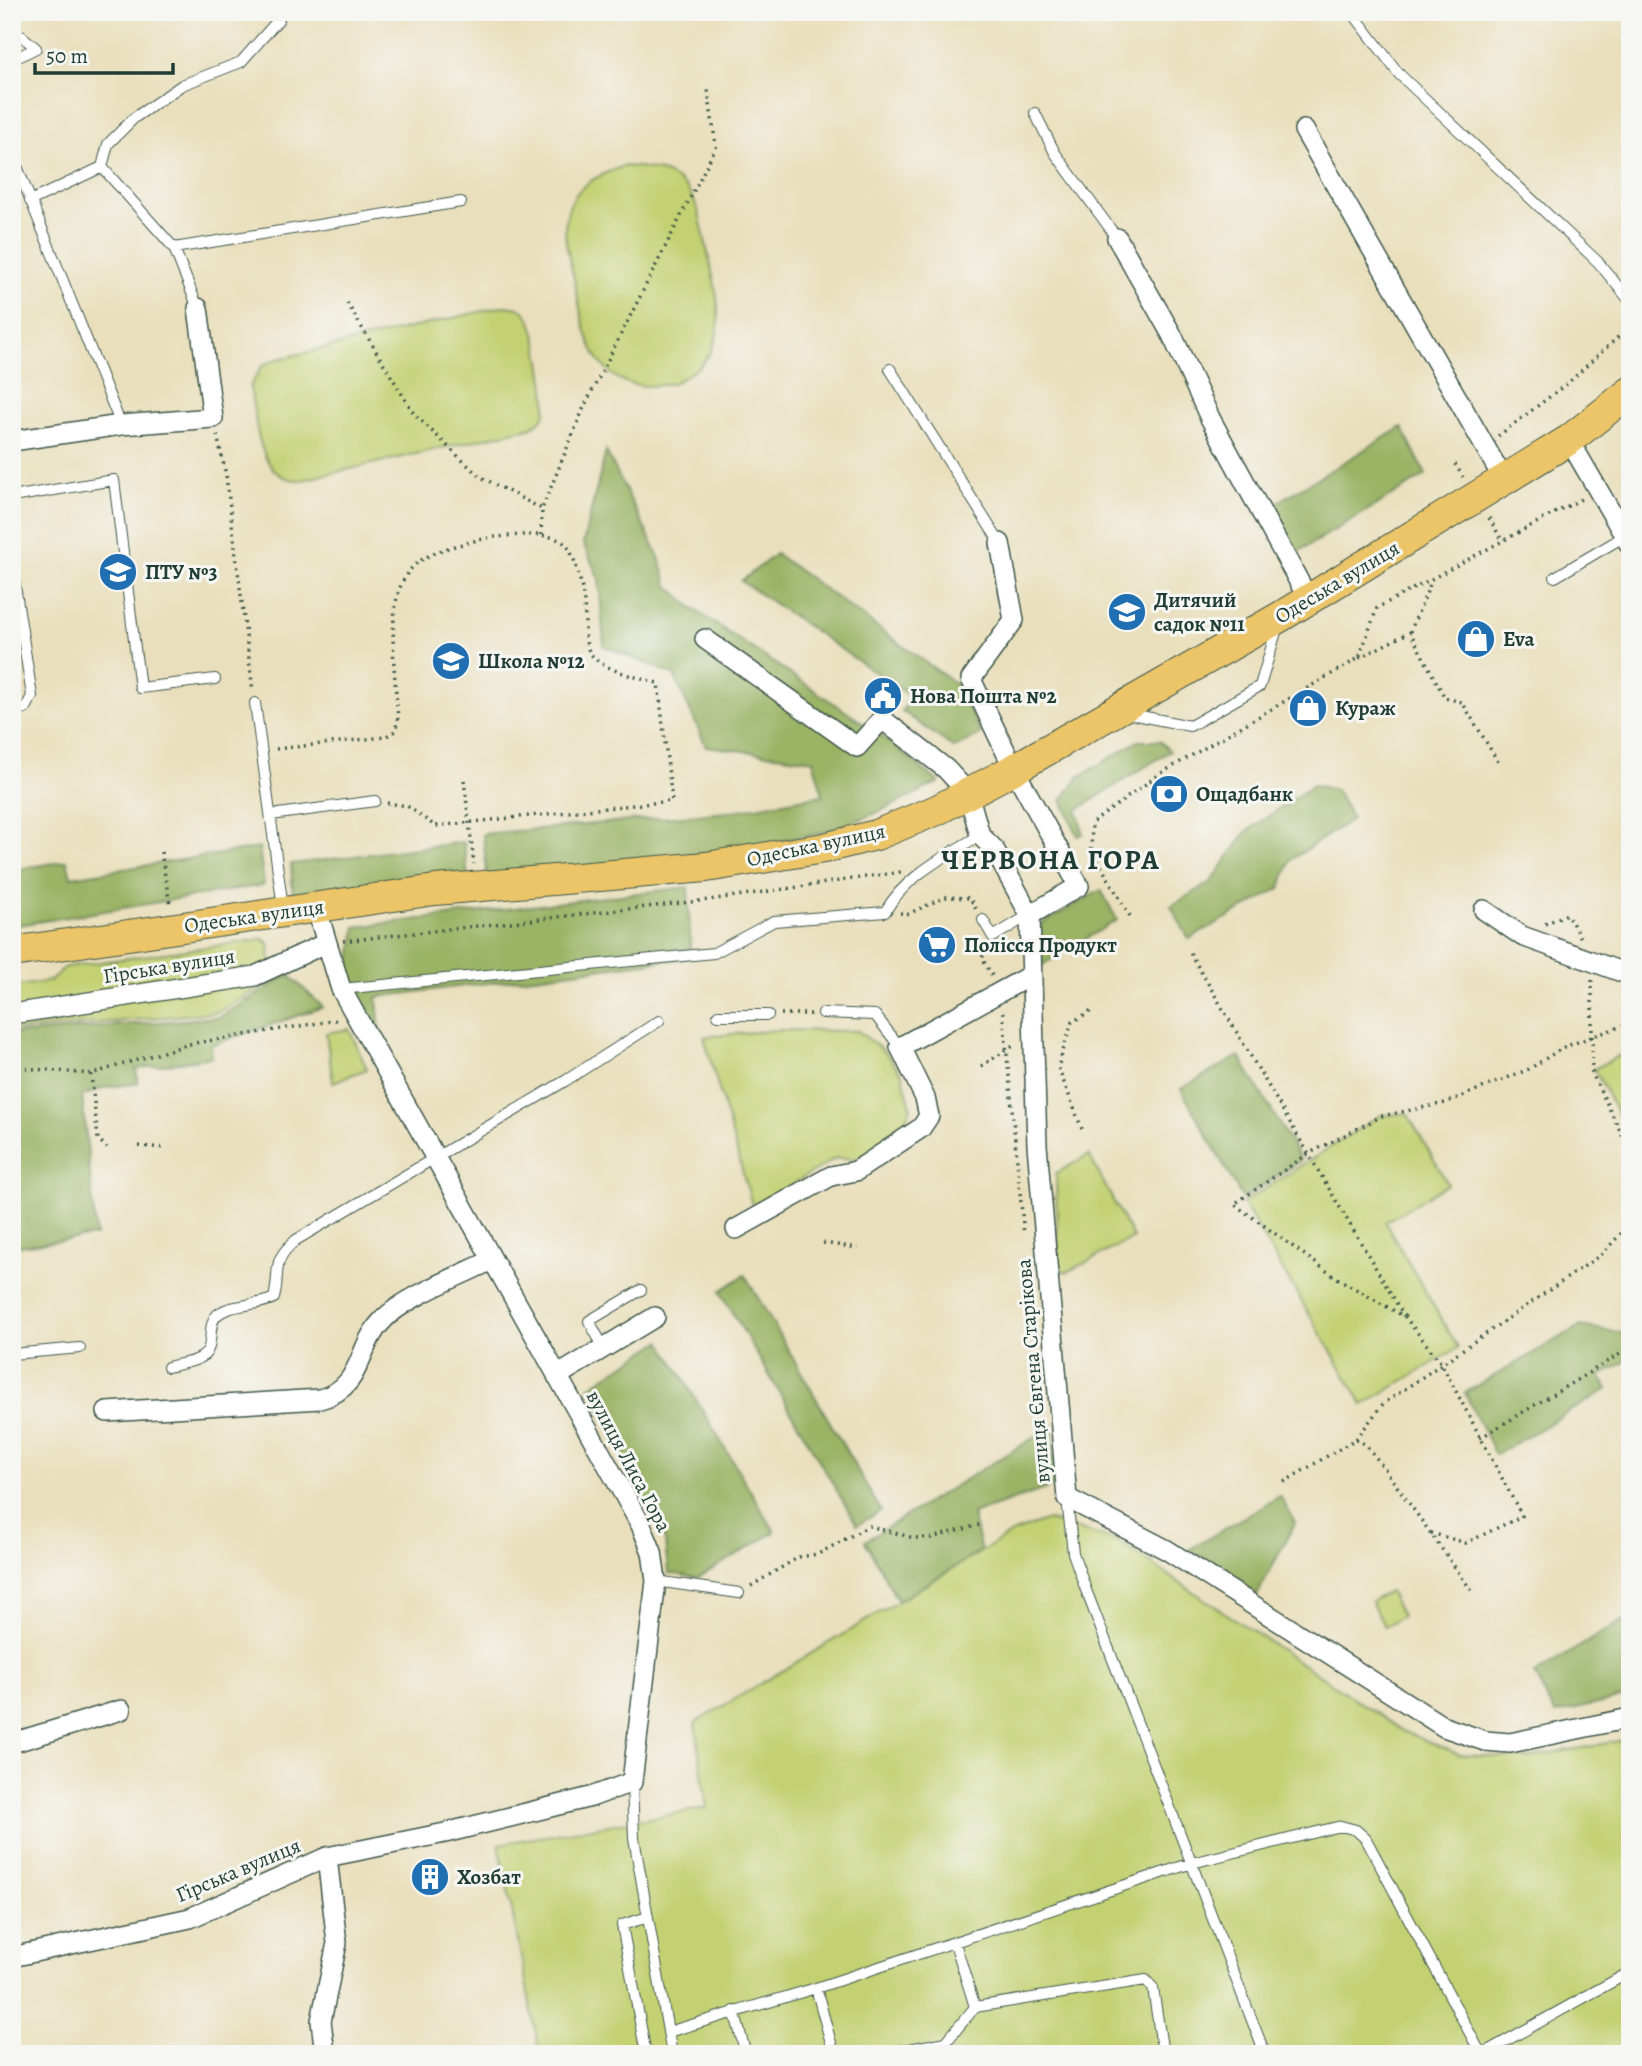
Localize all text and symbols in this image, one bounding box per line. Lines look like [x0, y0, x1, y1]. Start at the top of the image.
scale bar [35, 32, 173, 76]
text: 50 m [46, 42, 88, 70]
street label: Одеська вулиця [1269, 534, 1405, 630]
school or university icon: ПТУ №3 [97, 551, 139, 593]
place label: ПТУ №3 [145, 558, 217, 586]
place label: Дитячий садок №11 [1154, 586, 1245, 638]
school or university icon: Дитячий садок №11 [1106, 591, 1148, 633]
shop icon: Eva [1455, 618, 1497, 660]
place label: Eva [1503, 625, 1536, 653]
school or university icon: Школа №12 [430, 640, 472, 682]
place label: Школа №12 [478, 647, 585, 675]
public building icon: Нова Пошта №2 [862, 675, 904, 717]
place label: Нова Пошта №2 [910, 682, 1057, 710]
shop icon: Кураж [1287, 687, 1329, 729]
place label: Кураж [1335, 694, 1396, 722]
bank icon: Ощадбанк [1148, 773, 1190, 815]
place label: Ощадбанк [1196, 780, 1293, 808]
street label: Одеська вулиця [744, 817, 888, 873]
district label: ЧЕРВОНА ГОРА [941, 841, 1161, 879]
street label: Одеська вулиця [182, 892, 326, 940]
supermarket icon: Полісся Продукт [916, 924, 958, 966]
place label: Полісся Продукт [964, 931, 1117, 959]
street label: Гірська вулиця [101, 942, 237, 990]
street label: вулиця Євгена Старікова [1009, 1257, 1057, 1484]
street label: вулиця Лиса Гора [580, 1385, 678, 1537]
street label: Гірська вулиця [171, 1831, 305, 1909]
building icon: Хозбат [409, 1856, 451, 1898]
place label: Хозбат [457, 1863, 521, 1891]

